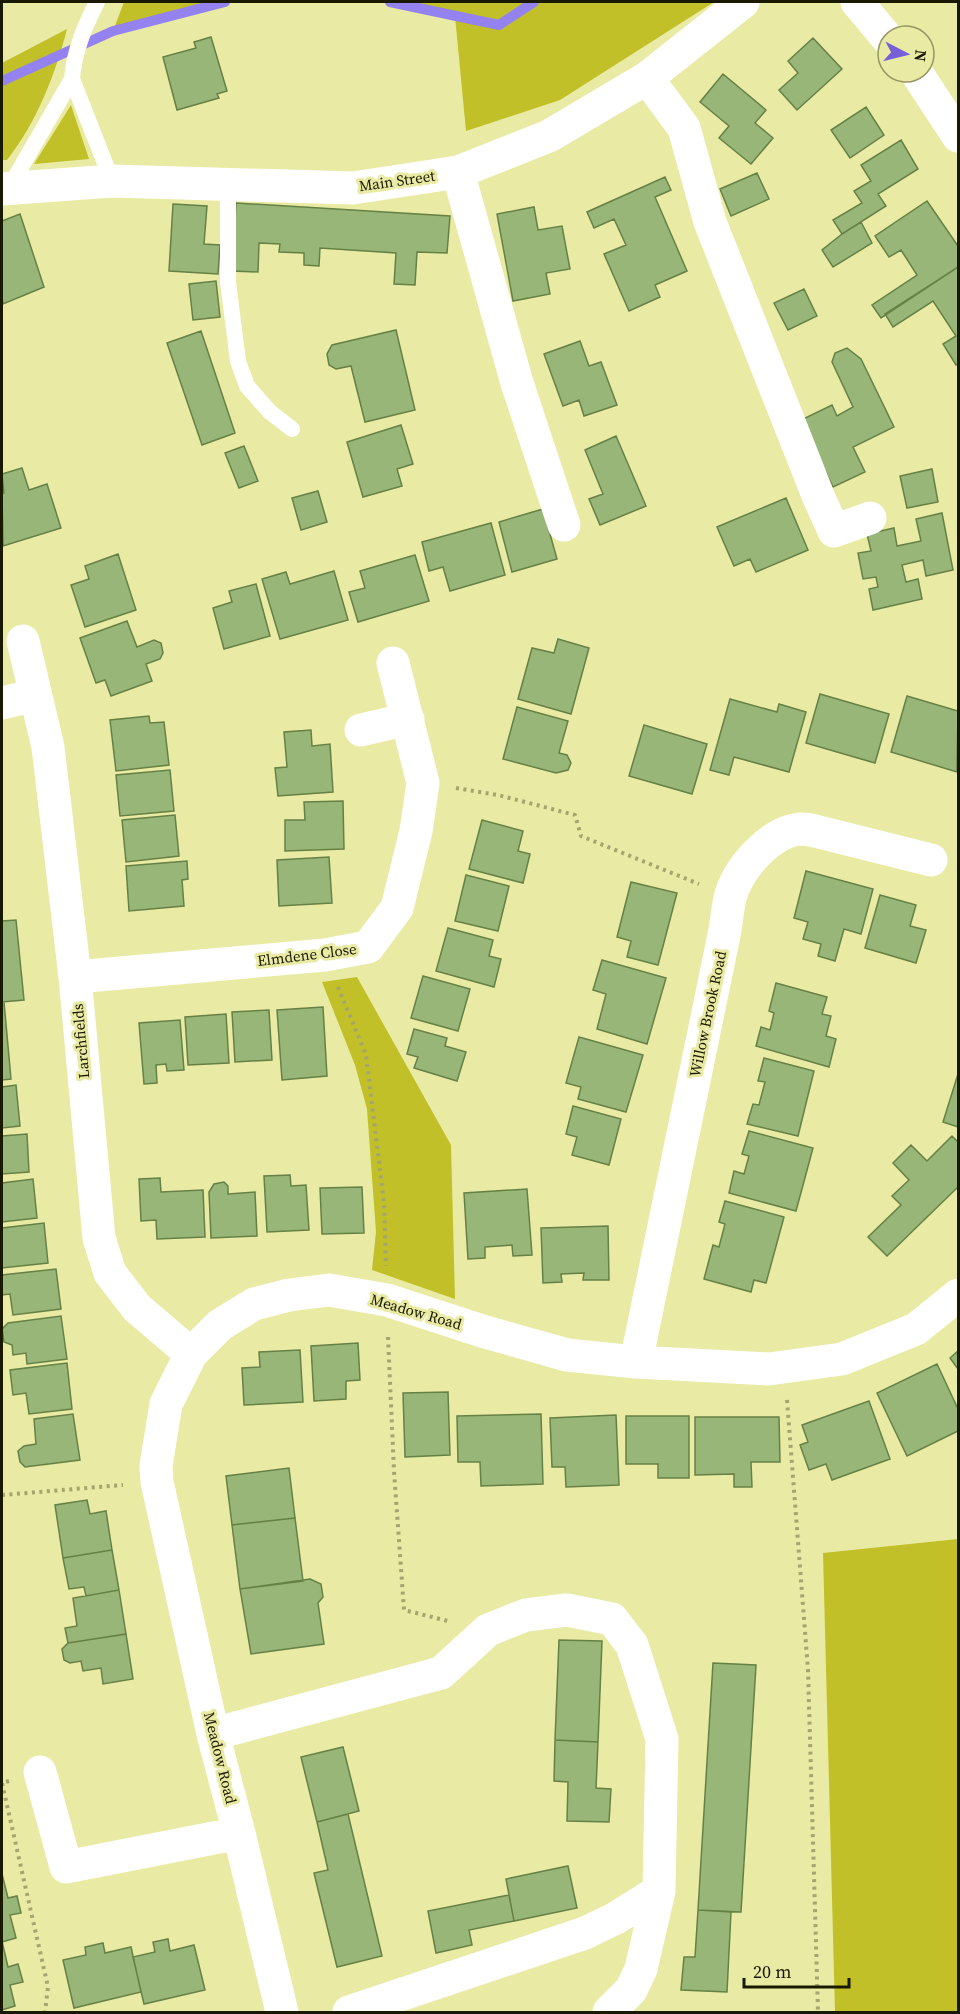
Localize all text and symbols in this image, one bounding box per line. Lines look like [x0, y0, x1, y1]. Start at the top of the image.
north arrow [876, 24, 936, 84]
text: N [909, 49, 933, 63]
street label: Main Street [357, 165, 436, 196]
street label: Elmdene Close [256, 938, 358, 971]
street label: Willow Brook Road [684, 948, 731, 1079]
street label: Larchfields [67, 1003, 94, 1079]
street label: Meadow Road [368, 1288, 465, 1335]
street label: Meadow Road [199, 1710, 242, 1807]
scale bar [744, 1951, 849, 1989]
text: 20 m [753, 1959, 791, 1984]

